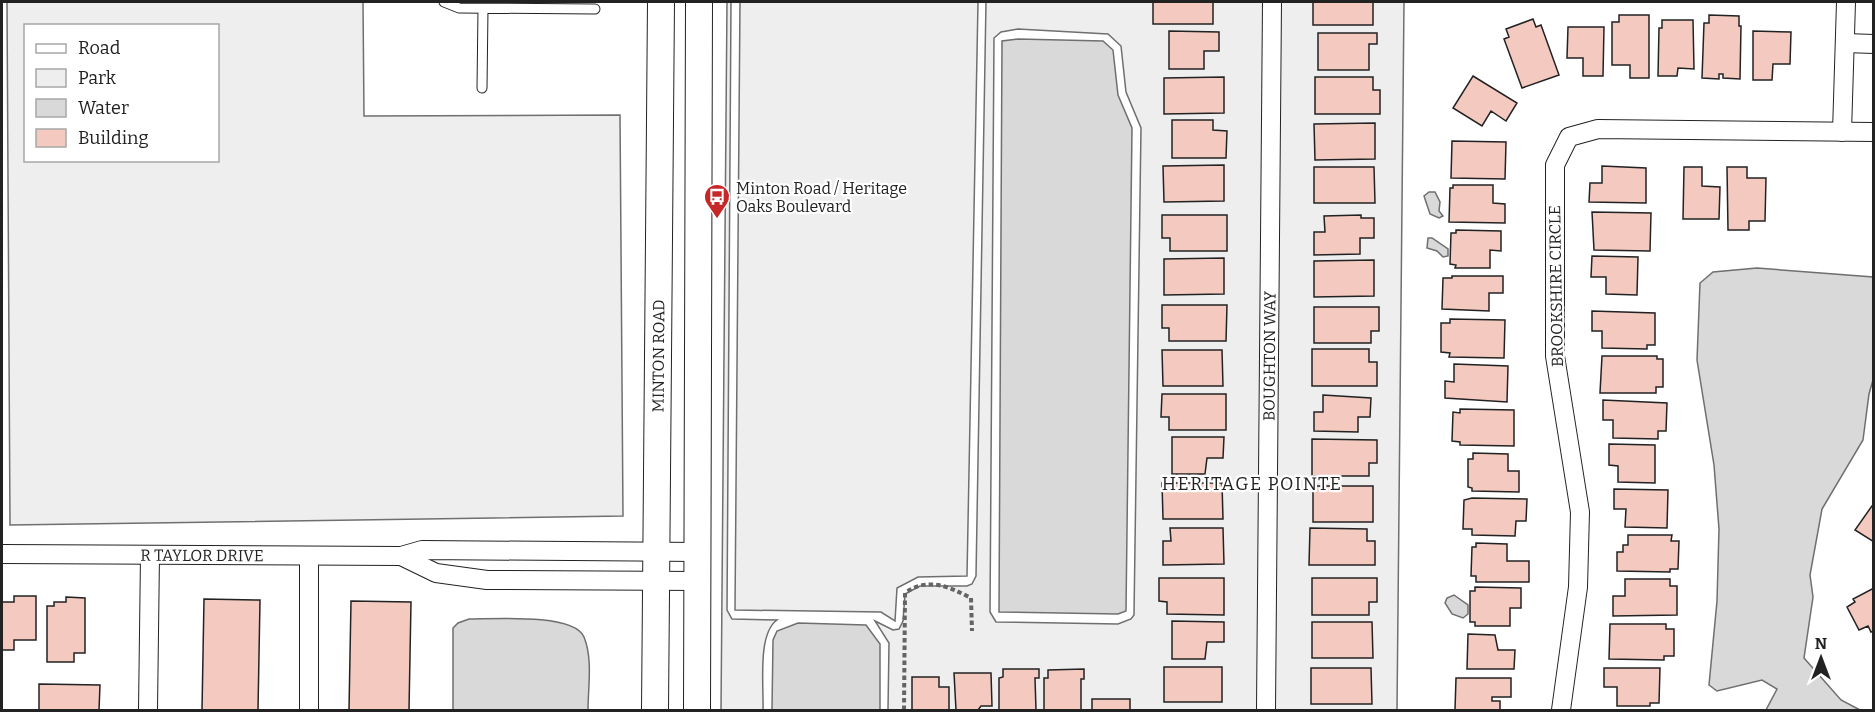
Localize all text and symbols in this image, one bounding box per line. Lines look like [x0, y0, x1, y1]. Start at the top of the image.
legend [24, 24, 219, 162]
text: Road [78, 37, 121, 59]
text: Park [78, 67, 117, 89]
text: Water [78, 97, 129, 119]
text: Building [78, 127, 149, 149]
place label: Minton Road / Heritage Oaks Boulevard [736, 179, 907, 216]
bus stop icon: Minton Road / Heritage Oaks Boulevard [702, 182, 732, 220]
street label: BROOKSHIRE CIRCLE [1545, 205, 1567, 367]
street label: BOUGHTON WAY [1259, 290, 1279, 421]
street label: MINTON ROAD [648, 299, 668, 413]
district label: HERITAGE POINTE [1162, 473, 1342, 495]
street label: R TAYLOR DRIVE [140, 545, 264, 565]
north arrow [1791, 628, 1851, 688]
text: N [1815, 634, 1827, 653]

